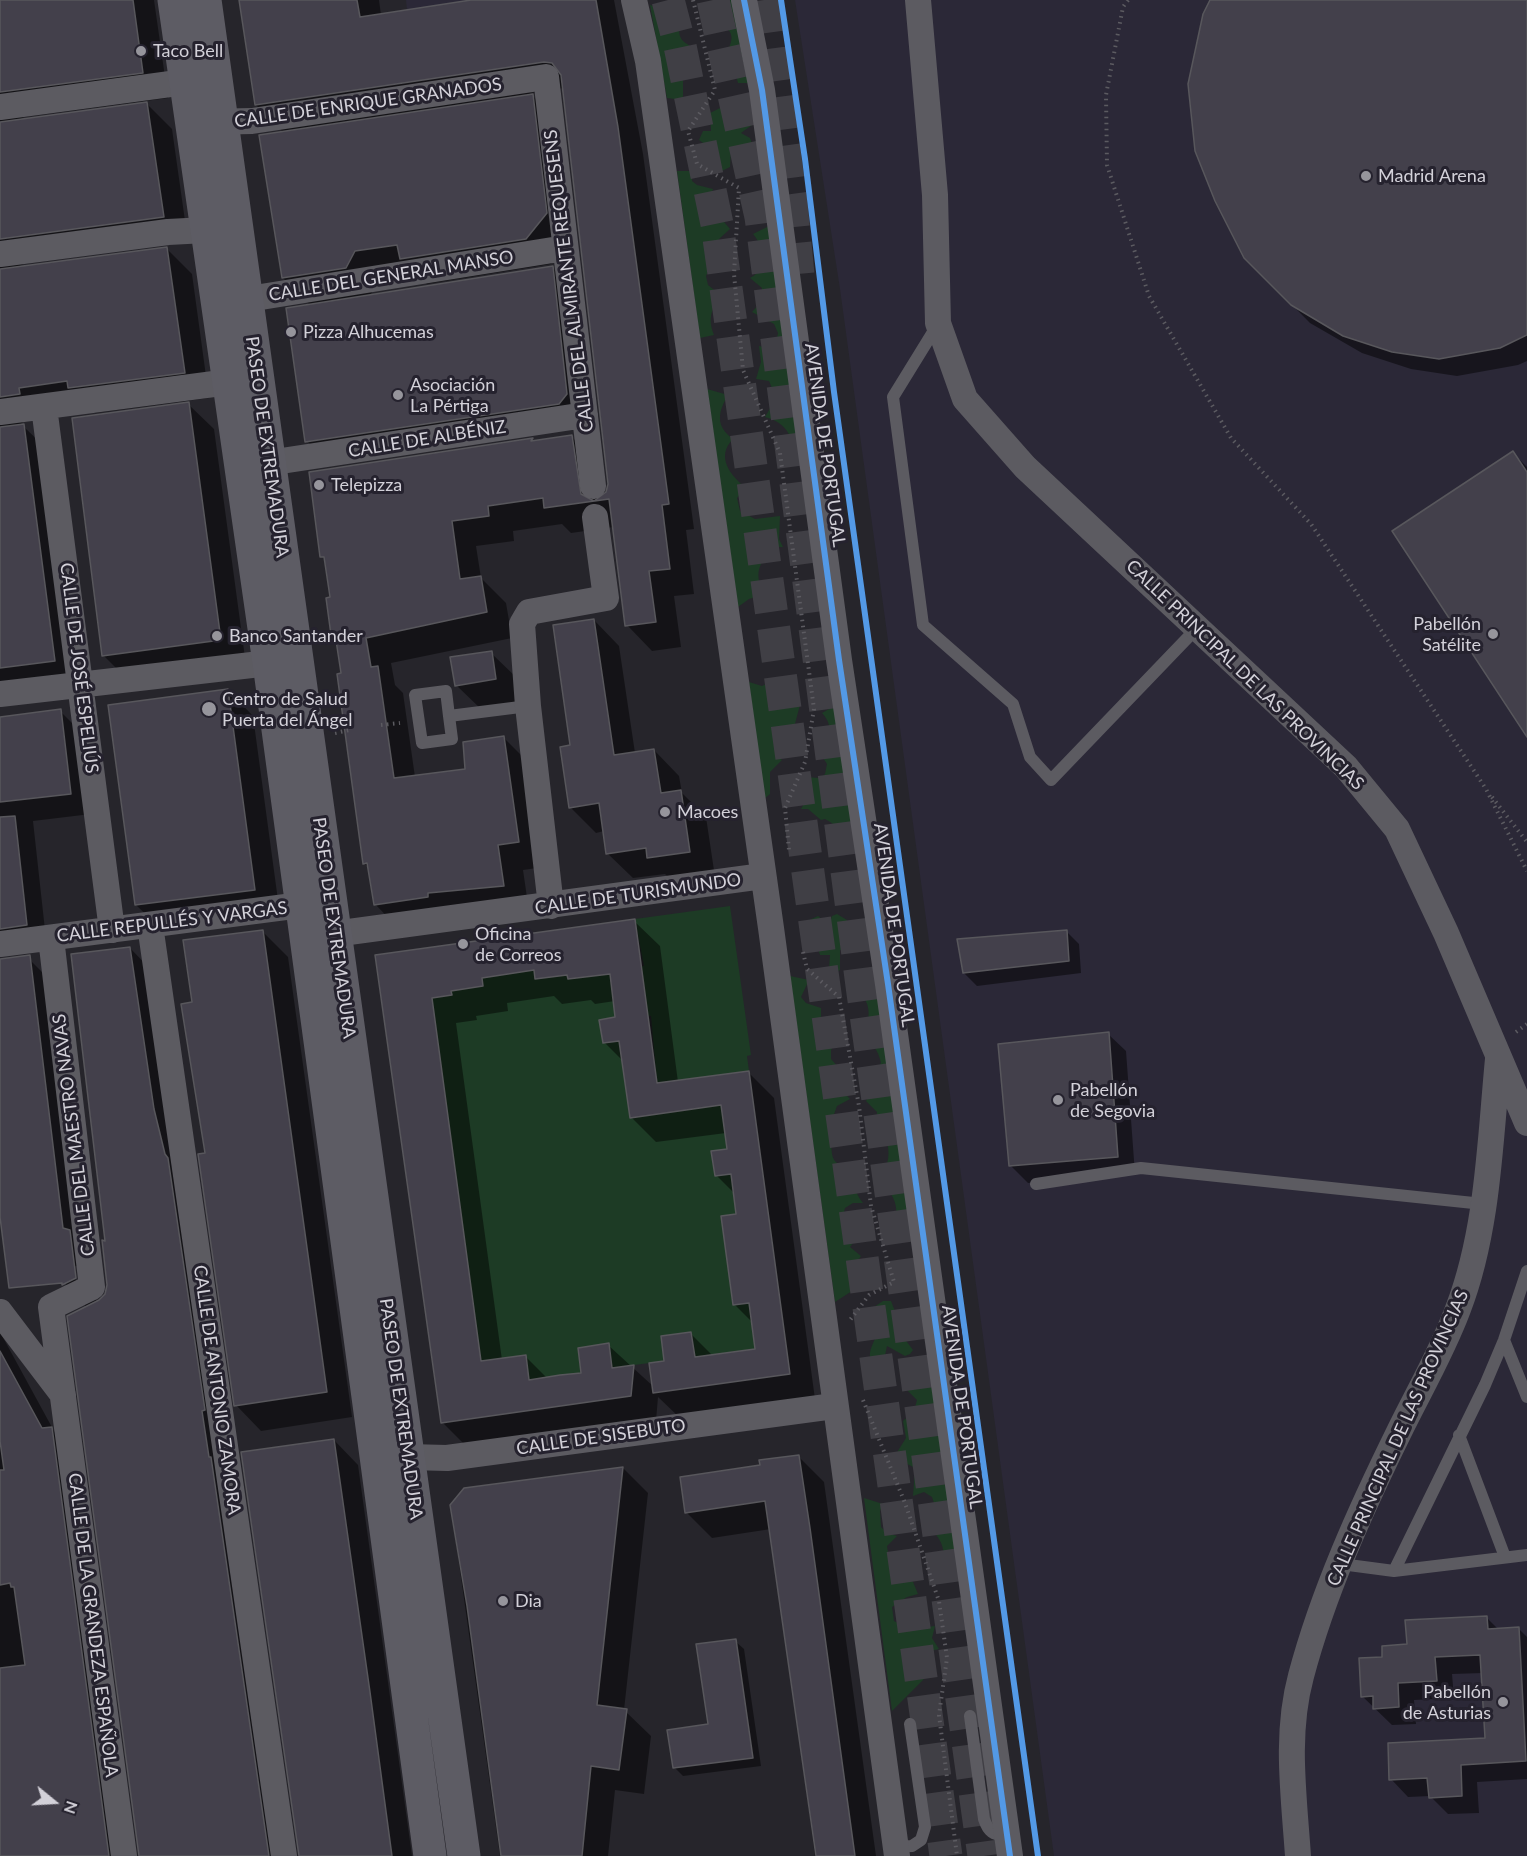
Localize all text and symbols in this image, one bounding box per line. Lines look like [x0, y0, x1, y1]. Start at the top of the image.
place label: Taco Bell [153, 40, 223, 62]
marker: Taco Bell [134, 44, 148, 58]
street label: CALLE DE ENRIQUE GRANADOS [233, 74, 503, 132]
street label: CALLE DEL ALMIRANTE REQUESENS [540, 128, 598, 434]
place label: Madrid Arena [1378, 165, 1486, 187]
marker: Madrid Arena [1359, 169, 1373, 183]
street label: CALLE DEL GENERAL MANSO [267, 246, 515, 306]
place label: Pizza Alhucemas [303, 321, 434, 343]
marker: Pizza Alhucemas [284, 325, 298, 339]
street label: PASEO DE EXTREMADURA [241, 335, 293, 559]
street label: AVENIDA DE PORTUGAL [800, 342, 850, 548]
place label: Asociación La Pértiga [410, 374, 495, 416]
marker: Asociación La Pértiga [391, 388, 405, 402]
street label: CALLE DE ALBÉNIZ [347, 416, 507, 462]
place label: Telepizza [331, 474, 402, 496]
marker: Telepizza [312, 478, 326, 492]
street label: CALLE PRINCIPAL DE LAS PROVINCIAS [1122, 555, 1368, 795]
street label: CALLE DE JOSÉ ESPELIÚS [55, 562, 103, 774]
place label: Pabellón Satélite [1413, 613, 1481, 656]
place label: Banco Santander [229, 625, 363, 647]
marker: Pabellón Satélite [1486, 627, 1500, 641]
marker: Banco Santander [210, 629, 224, 643]
place label: Centro de Salud Puerta del Ángel [222, 688, 352, 730]
marker: Centro de Salud Puerta del Ángel [200, 700, 218, 718]
place label: Macoes [677, 801, 738, 823]
marker: Macoes [658, 805, 672, 819]
street label: PASEO DE EXTREMADURA [308, 816, 360, 1040]
street label: AVENIDA DE PORTUGAL [869, 822, 919, 1028]
street label: CALLE DE TURISMUNDO [533, 869, 743, 919]
street label: CALLE REPULLÉS Y VARGAS [56, 897, 288, 947]
place label: Oficina de Correos [475, 923, 561, 966]
marker: Oficina de Correos [456, 937, 470, 951]
street label: CALLE DEL MAESTRO NAVAS [48, 1013, 100, 1257]
place label: Pabellón de Segovia [1070, 1079, 1155, 1122]
marker: Pabellón de Segovia [1051, 1093, 1065, 1107]
street label: CALLE DE ANTONIO ZAMORA [189, 1264, 245, 1516]
street label: CALLE PRINCIPAL DE LAS PROVINCIAS [1323, 1286, 1473, 1590]
street label: PASEO DE EXTREMADURA [375, 1297, 427, 1521]
street label: AVENIDA DE PORTUGAL [937, 1304, 987, 1510]
street label: CALLE DE SISEBUTO [515, 1414, 687, 1460]
street label: CALLE DE LA GRANDEZA ESPAÑOLA [64, 1472, 122, 1778]
place label: Dia [515, 1590, 542, 1612]
marker: Dia [496, 1594, 510, 1608]
place label: Pabellón de Asturias [1403, 1681, 1491, 1724]
marker: Pabellón de Asturias [1496, 1695, 1510, 1709]
north arrow [24, 1772, 84, 1832]
text: N [61, 1799, 83, 1817]

